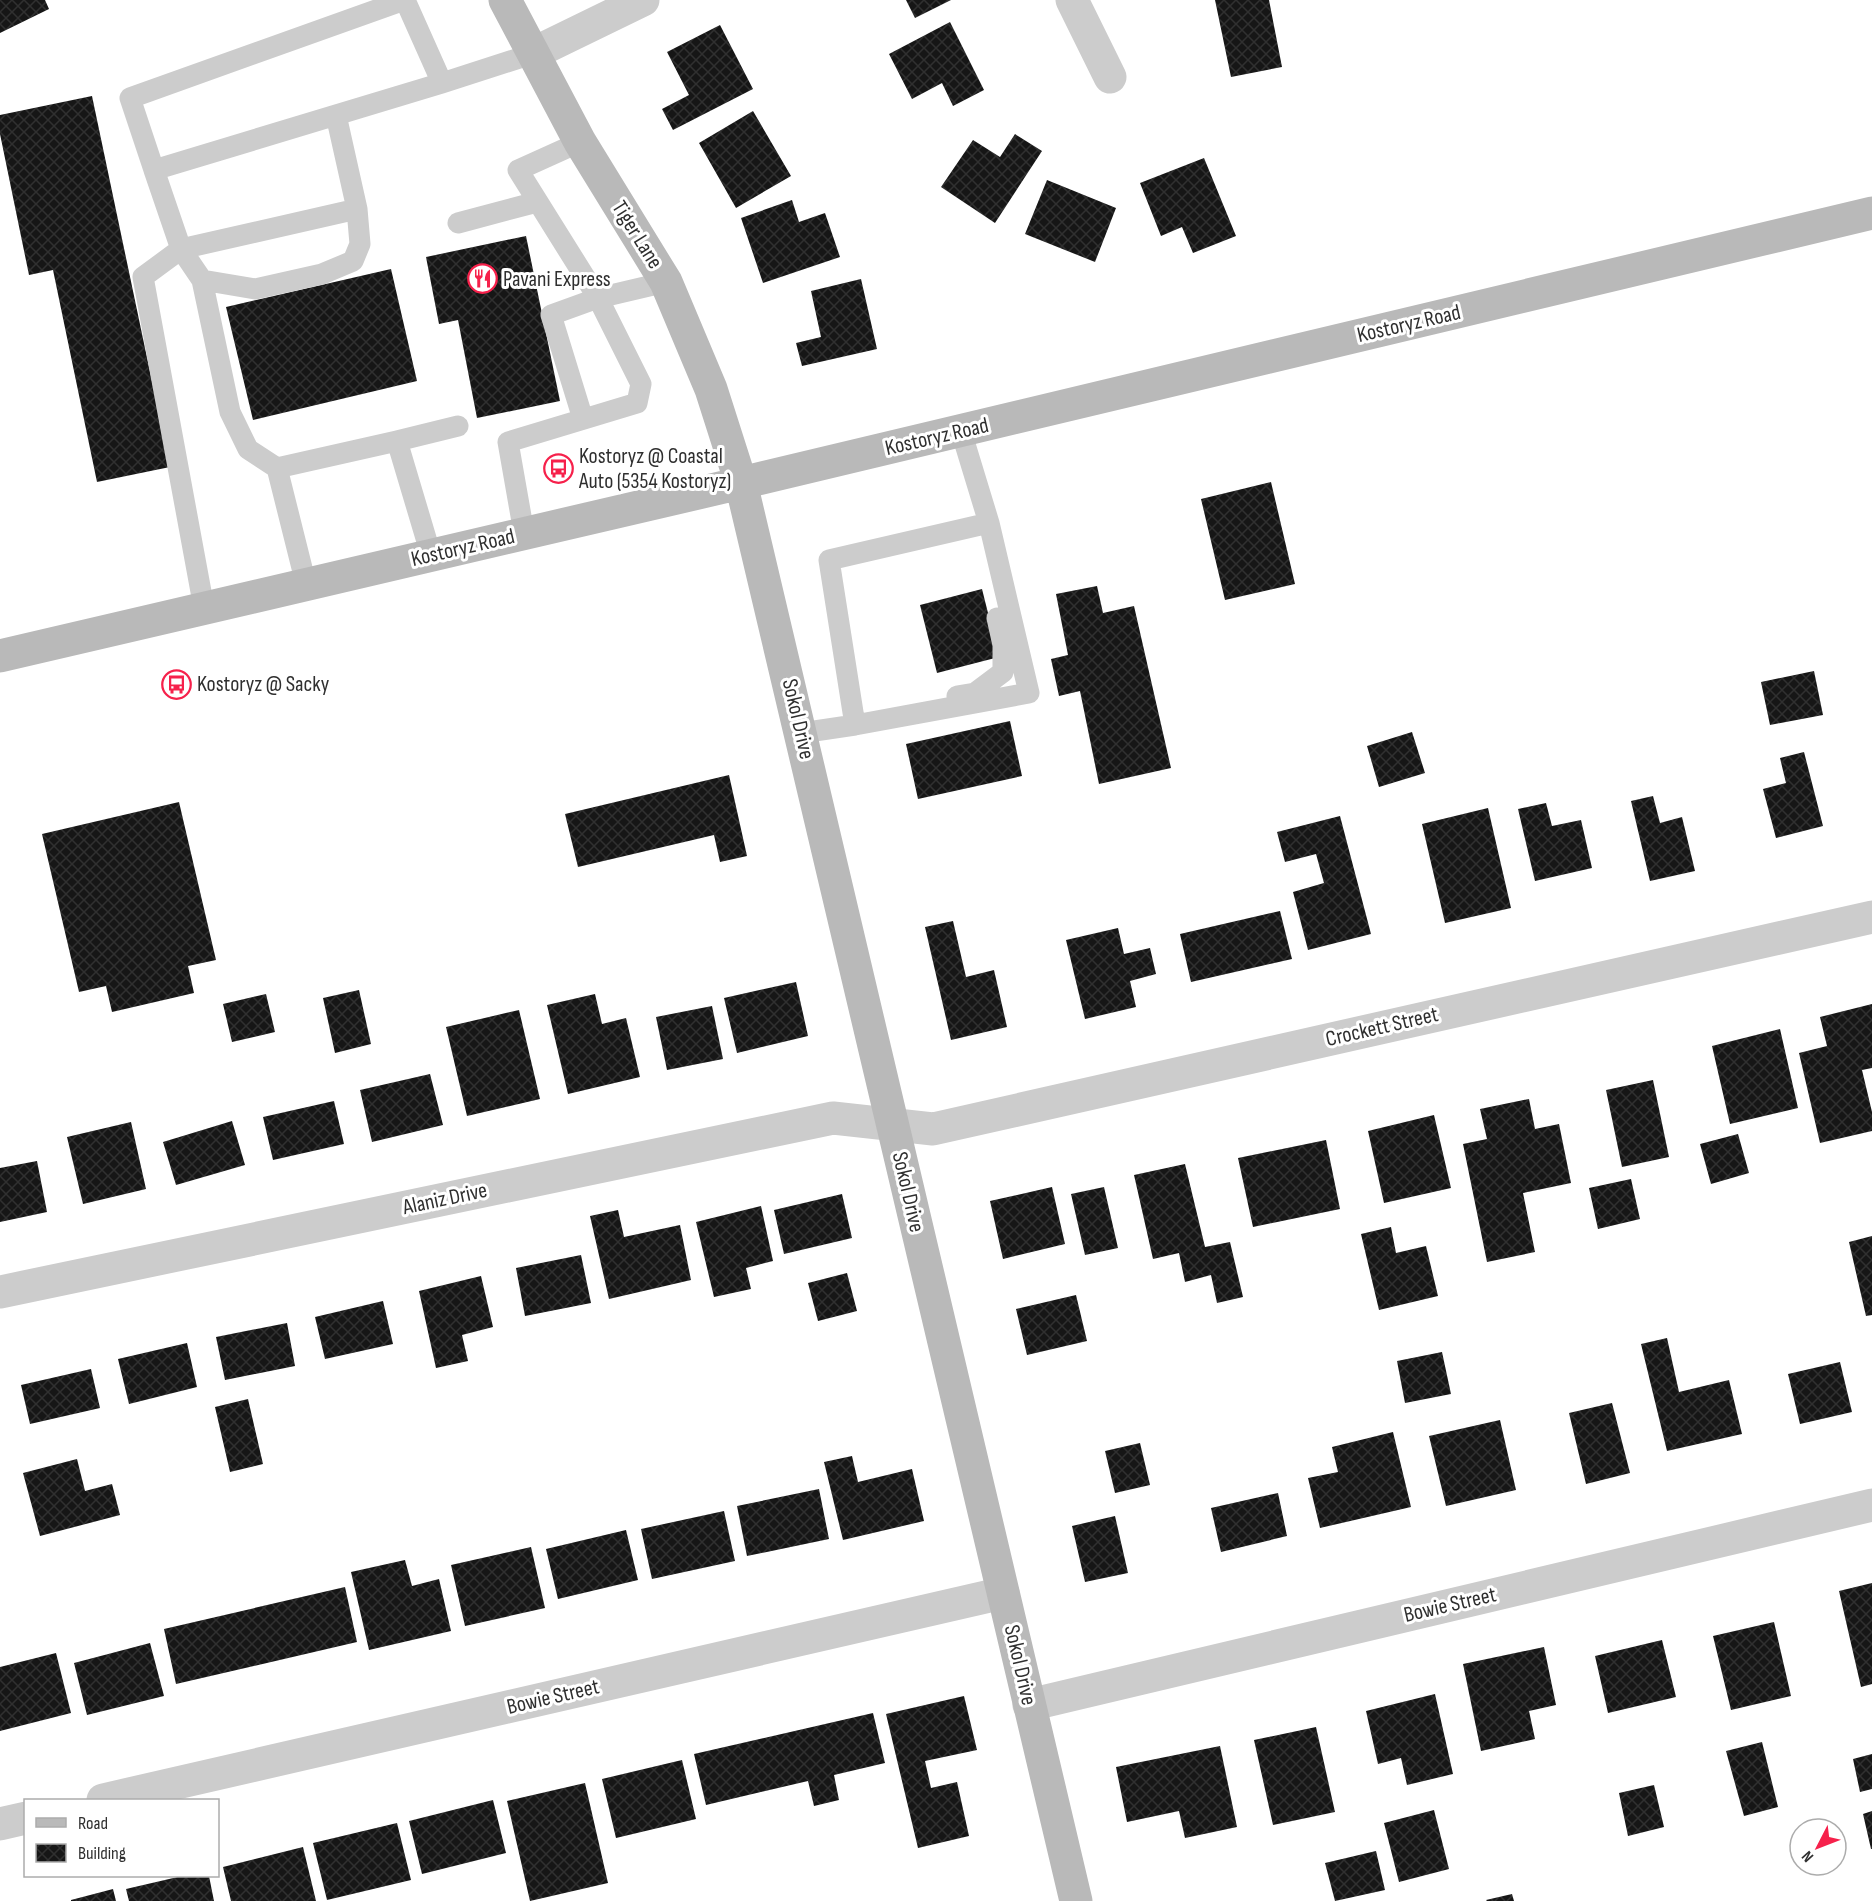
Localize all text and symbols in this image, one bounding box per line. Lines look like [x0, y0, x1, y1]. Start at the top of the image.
street label: Tiger Lane [606, 196, 668, 274]
restaurant icon: Pavani Express [466, 263, 498, 295]
place label: Pavani Express [503, 266, 611, 293]
street label: Kostoryz Road [1355, 299, 1463, 349]
street label: Kostoryz Road [883, 412, 991, 462]
place label: Kostoryz @ Coastal Auto (5354 Kostoryz) [578, 443, 731, 495]
bus stop icon: Kostoryz @ Coastal Auto (5354 Kostoryz) [542, 453, 574, 485]
street label: Kostoryz Road [409, 523, 517, 573]
bus stop icon: Kostoryz @ Sacky [160, 668, 192, 700]
place label: Kostoryz @ Sacky [197, 671, 330, 698]
street label: Sokol Drive [776, 676, 820, 762]
street label: Crockett Street [1323, 1001, 1441, 1053]
street label: Sokol Drive [886, 1149, 930, 1235]
street label: Alaniz Drive [399, 1177, 490, 1221]
street label: Bowie Street [1401, 1581, 1499, 1629]
street label: Sokol Drive [998, 1622, 1042, 1708]
street label: Bowie Street [504, 1673, 602, 1721]
legend [24, 1799, 219, 1877]
text: Road [78, 1813, 108, 1834]
north arrow [1788, 1817, 1848, 1877]
text: Building [78, 1843, 126, 1864]
text: N [1798, 1847, 1818, 1866]

